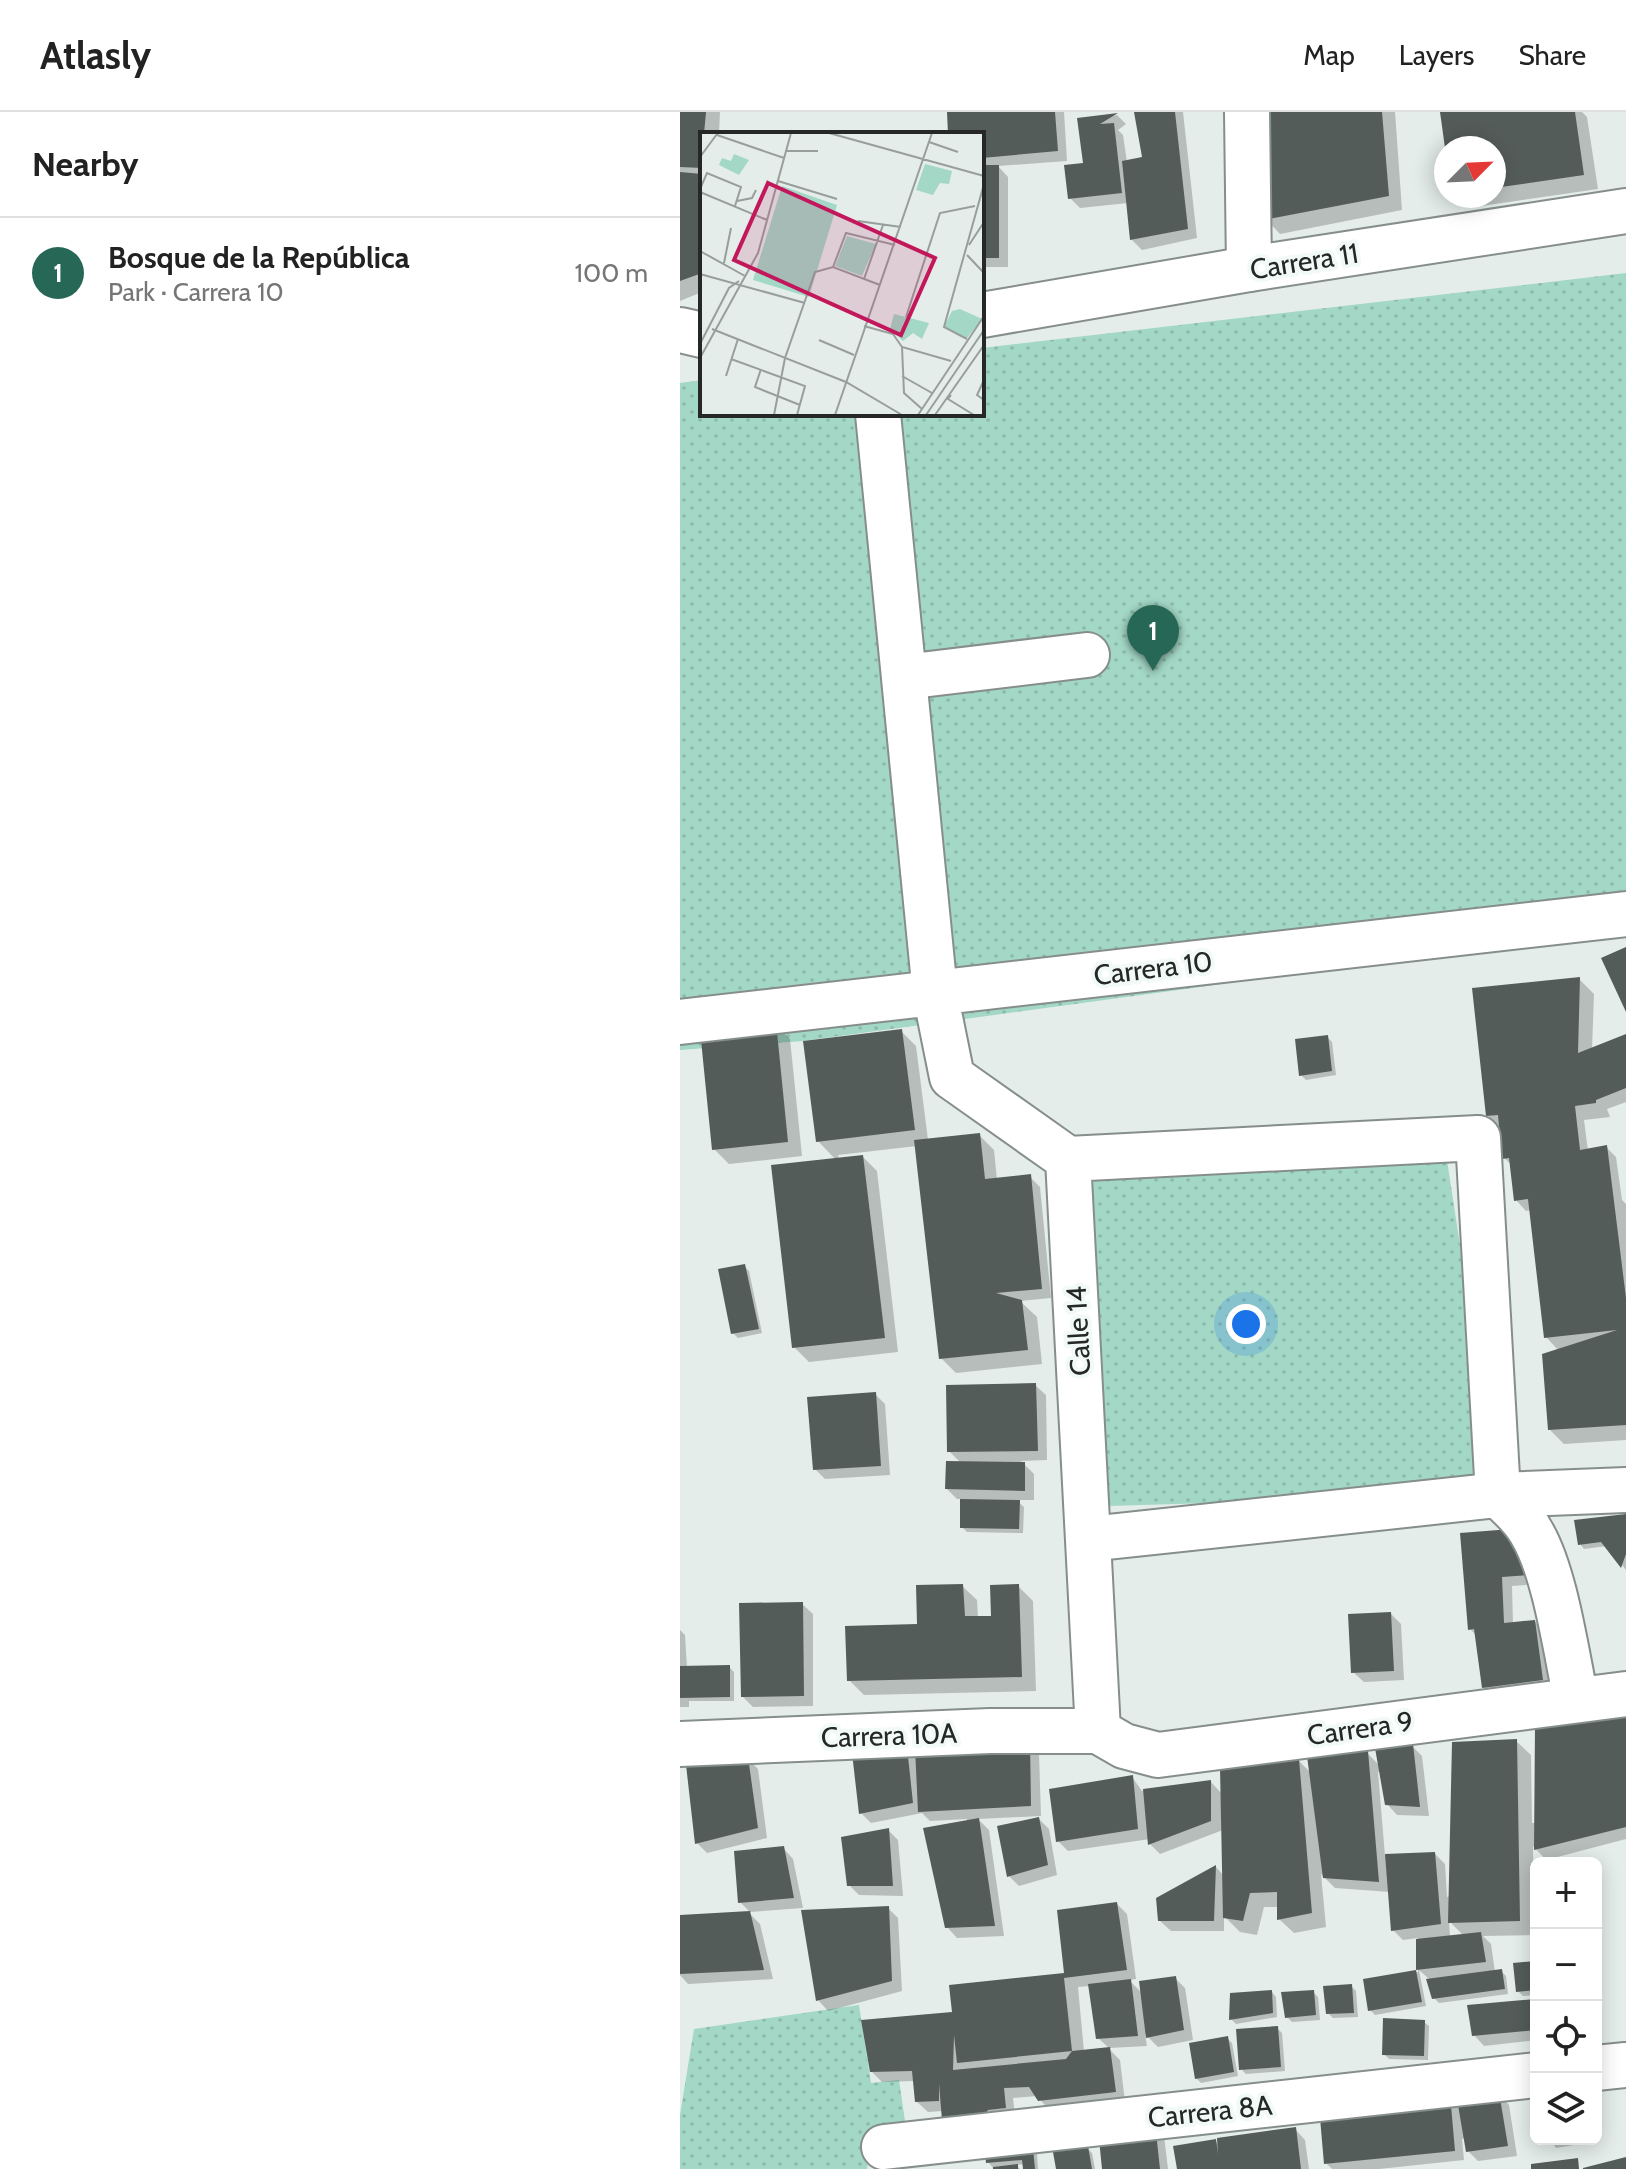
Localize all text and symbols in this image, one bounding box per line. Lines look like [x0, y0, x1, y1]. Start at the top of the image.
text: Atlasly [40, 32, 151, 79]
text: Map [1303, 38, 1355, 72]
text: Layers [1399, 38, 1474, 72]
text: Share [1518, 38, 1586, 72]
inset map [700, 132, 984, 416]
north arrow [1434, 136, 1506, 208]
text: Nearby [32, 143, 139, 185]
street label: Carrera 11 [1248, 236, 1360, 286]
text: Bosque de la República [108, 239, 410, 276]
text: 1 [53, 257, 63, 289]
text: 100 m [575, 257, 648, 289]
text: Park · Carrera 10 [108, 276, 284, 308]
pin: 1 [1127, 605, 1179, 671]
street label: Carrera 10 [1092, 944, 1214, 992]
street label: Calle 14 [1059, 1285, 1097, 1377]
your location [1226, 1304, 1266, 1344]
street label: Carrera 9 [1305, 1704, 1415, 1752]
street label: Carrera 10A [820, 1716, 958, 1754]
map controls [1530, 1857, 1602, 2145]
button: + [1530, 1857, 1602, 1929]
button: − [1530, 1929, 1602, 2001]
button: locate [1530, 2001, 1602, 2073]
button: layers [1530, 2073, 1602, 2145]
street label: Carrera 8A [1146, 2087, 1275, 2134]

